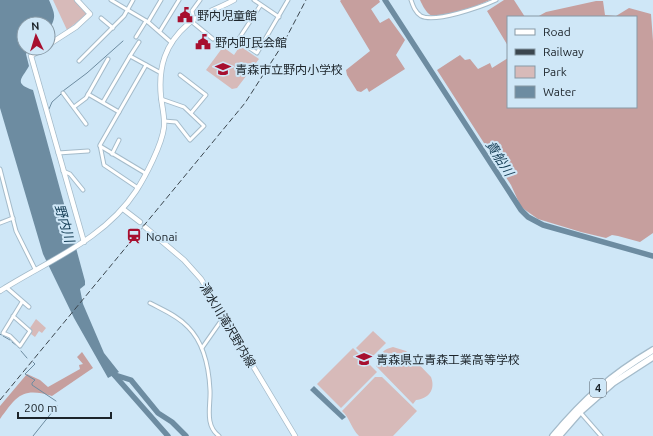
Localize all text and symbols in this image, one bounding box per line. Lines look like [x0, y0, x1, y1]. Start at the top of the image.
public building icon: 野内児童館 [176, 6, 194, 24]
place label: 野内児童館 [197, 9, 257, 22]
north arrow [16, 16, 56, 56]
legend [507, 16, 637, 108]
text: N [31, 20, 40, 32]
text: Road [543, 25, 571, 38]
public building icon: 野内町民会館 [194, 33, 212, 51]
place label: 野内町民会館 [215, 36, 287, 49]
text: Railway [543, 45, 584, 58]
school or university icon: 青森市立野内小学校 [214, 60, 232, 78]
place label: 青森市立野内小学校 [235, 63, 343, 76]
text: Park [543, 65, 567, 78]
text: Water [543, 85, 576, 98]
water label: 貴船川 [484, 138, 518, 180]
water label: 野内川 [53, 202, 78, 246]
station icon: Nonai [125, 227, 143, 245]
place label: Nonai [146, 230, 178, 243]
street label: 清水川滝沢野内線 [198, 281, 258, 369]
school or university icon: 青森県立青森工業高等学校 [355, 350, 373, 368]
place label: 青森県立青森工業高等学校 [376, 353, 520, 366]
road number: 4 [590, 379, 606, 397]
scale bar [18, 394, 111, 420]
text: 200 m [24, 401, 57, 414]

